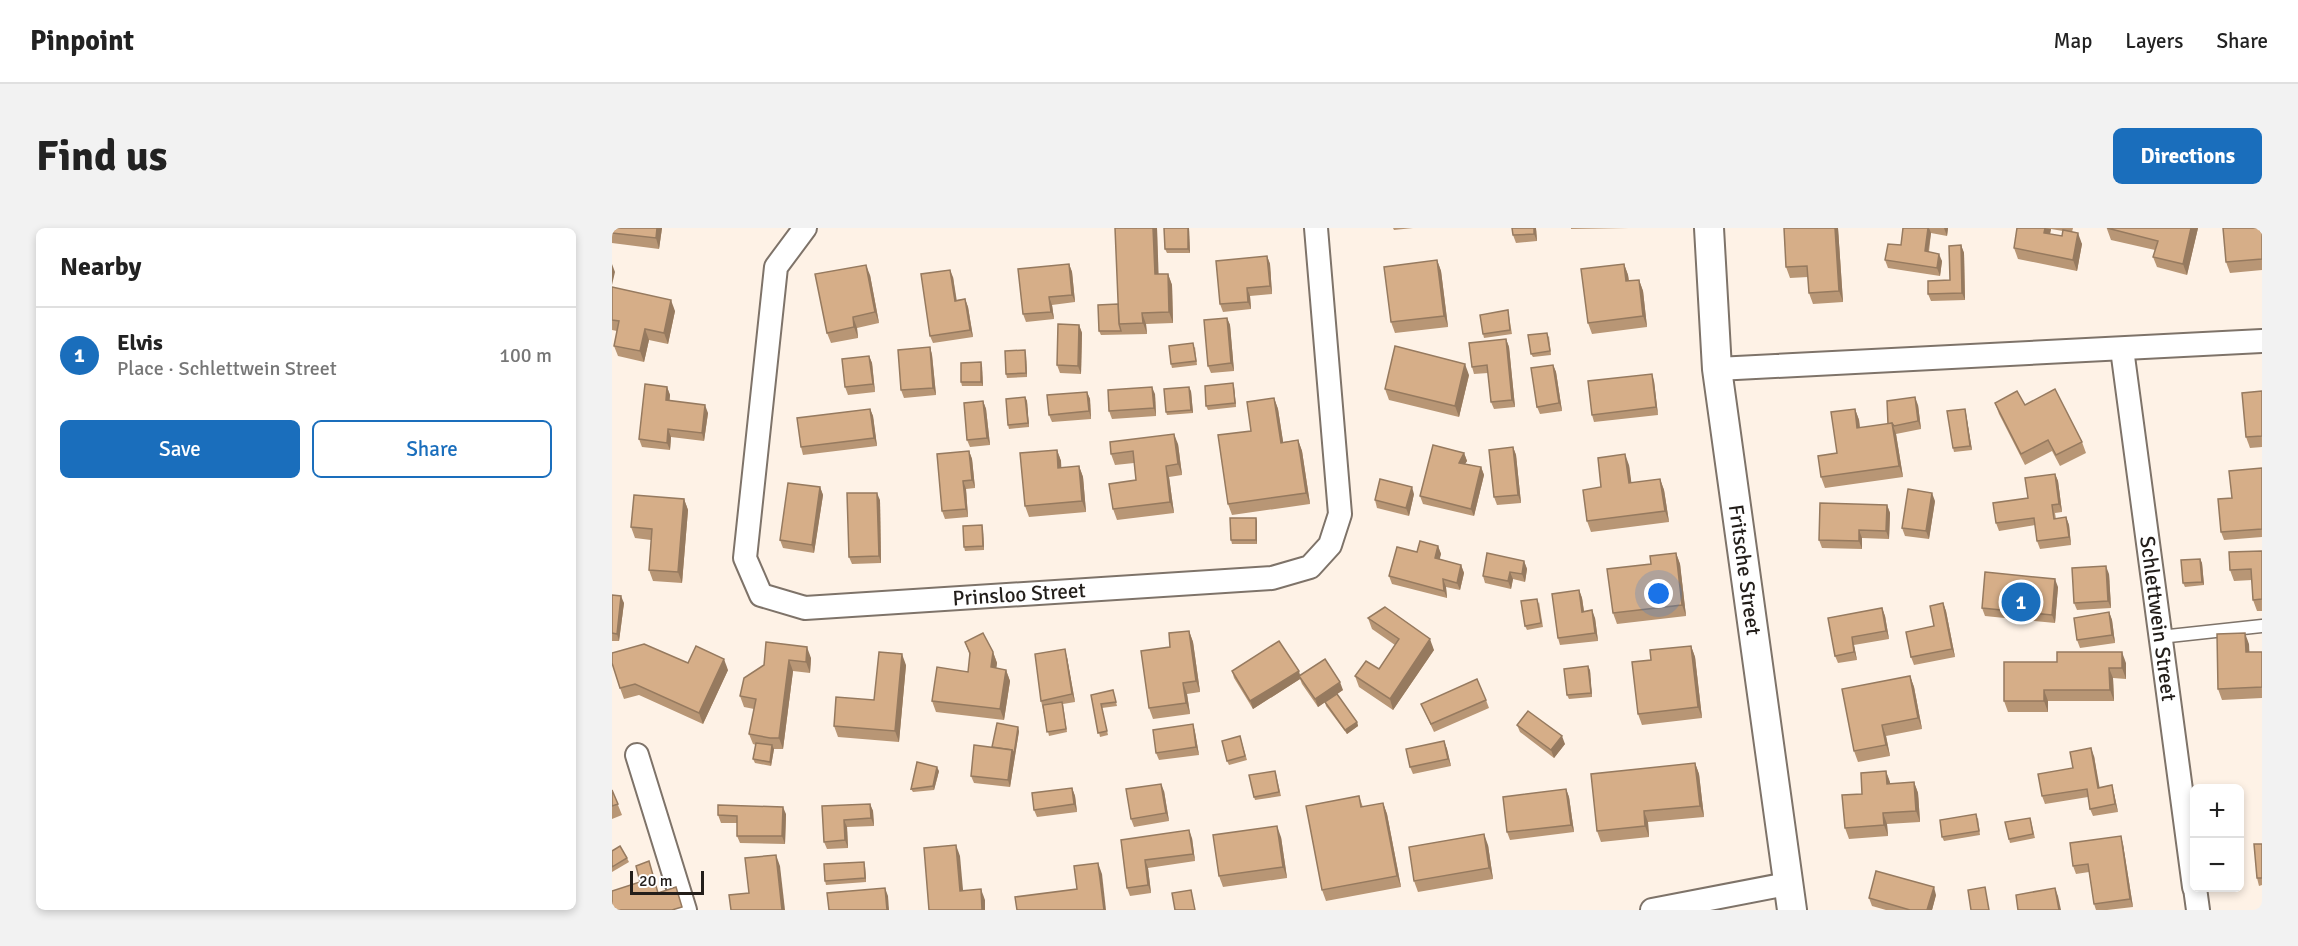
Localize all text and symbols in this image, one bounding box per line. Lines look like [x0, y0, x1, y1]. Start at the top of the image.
text: Pinpoint [30, 24, 134, 58]
text: Map [2054, 28, 2092, 54]
text: Layers [2125, 28, 2183, 54]
text: Share [2216, 28, 2268, 54]
button: Directions [2113, 128, 2262, 184]
text: Find us [36, 131, 167, 182]
text: Nearby [60, 251, 141, 283]
text: Elvis [117, 329, 163, 356]
text: 1 [74, 343, 85, 368]
text: 100 m [499, 343, 552, 368]
text: Place · Schlettwein Street [117, 356, 337, 381]
button: Save [60, 420, 300, 478]
button: Share [312, 420, 552, 478]
street label: Fritsche Street [1723, 503, 1767, 637]
street label: Schlettwein Street [2134, 534, 2182, 703]
street label: Prinsloo Street [952, 577, 1086, 611]
your location [1644, 579, 1673, 608]
pin: 1 [2002, 580, 2040, 625]
map controls [2190, 784, 2244, 892]
button: + [2190, 784, 2244, 838]
button: − [2190, 838, 2244, 892]
scale bar [630, 868, 704, 896]
text: 20 m [639, 871, 673, 891]

